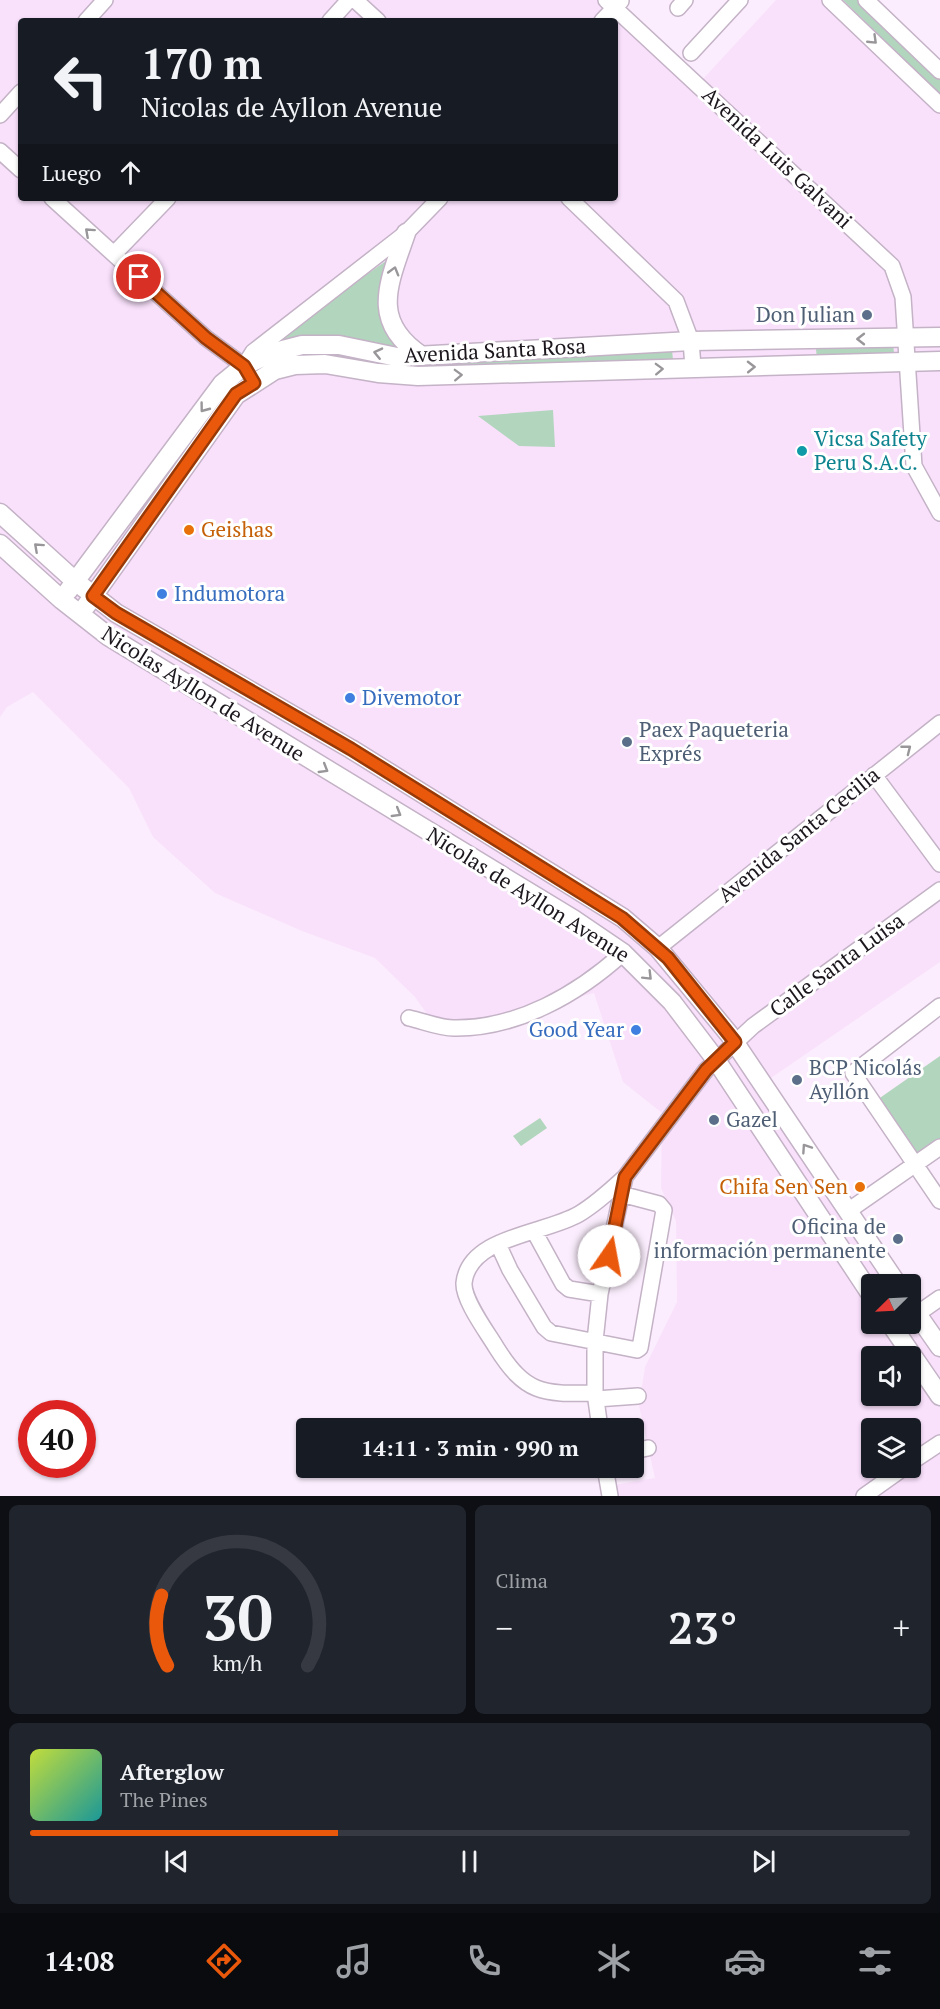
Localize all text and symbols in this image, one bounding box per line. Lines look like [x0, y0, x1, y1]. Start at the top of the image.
one-way arrow [865, 33, 876, 44]
text: 170 m [141, 35, 262, 91]
icon: left [42, 42, 120, 120]
street label: Avenida Luis Galvani [697, 80, 859, 234]
text: Nicolas de Ayllon Avenue [141, 89, 442, 125]
icon: ahead [114, 156, 147, 189]
text: Luego [42, 158, 102, 187]
one-way arrow [85, 228, 96, 239]
pin [113, 251, 164, 302]
icon: arrive [122, 260, 155, 293]
one-way arrow [387, 266, 399, 277]
place label: Don Julian [756, 300, 856, 328]
marker: Don Julian [860, 308, 874, 322]
street label: Avenida Santa Rosa [403, 331, 587, 369]
one-way arrow [856, 333, 865, 345]
one-way arrow [374, 347, 384, 360]
one-way arrow [747, 361, 756, 373]
one-way arrow [654, 362, 663, 375]
one-way arrow [453, 368, 462, 381]
one-way arrow [200, 402, 211, 413]
place label: Vicsa Safety Peru S.A.C. [814, 424, 927, 476]
marker: Vicsa Safety Peru S.A.C. [795, 444, 809, 458]
place label: Geishas [201, 515, 273, 543]
marker: Geishas [182, 523, 196, 537]
one-way arrow [34, 543, 45, 554]
place label: Indumotora [174, 579, 286, 607]
marker: Indumotora [155, 587, 169, 601]
street label: Nicolas Ayllon de Avenue [97, 619, 310, 767]
place label: Divemotor [362, 683, 461, 711]
marker: Divemotor [343, 691, 357, 705]
place label: Paex Paqueteria Exprés [639, 715, 789, 767]
marker: Paex Paqueteria Exprés [620, 735, 634, 749]
one-way arrow [900, 746, 911, 757]
street label: Avenida Santa Cecilia [712, 760, 885, 908]
one-way arrow [318, 762, 328, 773]
one-way arrow [391, 806, 401, 817]
street label: Nicolas de Ayllon Avenue [422, 820, 635, 968]
street label: Calle Santa Luisa [764, 906, 910, 1023]
one-way arrow [641, 968, 652, 979]
place label: Good Year [529, 1015, 624, 1043]
marker: Good Year [629, 1023, 643, 1037]
place label: BCP Nicolás Ayllón [809, 1053, 922, 1105]
marker: BCP Nicolás Ayllón [790, 1073, 804, 1087]
place label: Gazel [726, 1105, 778, 1133]
marker: Gazel [707, 1113, 721, 1127]
one-way arrow [802, 1144, 813, 1155]
place label: Chifa Sen Sen [719, 1172, 849, 1200]
marker: Chifa Sen Sen [853, 1180, 867, 1194]
place label: Oficina de información permanente [654, 1212, 886, 1264]
position arrow [577, 1224, 641, 1288]
marker: Oficina de información permanente [891, 1232, 905, 1246]
north arrow [861, 1274, 921, 1334]
map controls [861, 1274, 921, 1478]
button: sound [861, 1346, 921, 1406]
speed limit sign: 40 [18, 1400, 96, 1478]
button: layers [861, 1418, 921, 1478]
text: 14:11 · 3 min · 990 m [361, 1433, 579, 1462]
text: Clima [496, 1567, 548, 1594]
text: 30 [202, 1575, 273, 1658]
text: 23° [668, 1597, 737, 1657]
text: − [496, 1606, 513, 1649]
text: + [892, 1606, 910, 1649]
text: km/h [212, 1650, 262, 1678]
text: Afterglow [120, 1757, 224, 1786]
text: The Pines [120, 1786, 208, 1813]
icon: previous [160, 1845, 193, 1878]
icon: pause [453, 1845, 486, 1878]
icon: next [747, 1845, 780, 1878]
icon: directions [203, 1940, 245, 1982]
icon: music [333, 1940, 375, 1982]
icon: phone [463, 1940, 505, 1982]
icon: climate [593, 1940, 635, 1982]
icon: car [724, 1940, 766, 1982]
icon: filters [854, 1940, 896, 1982]
text: 14:08 [44, 1943, 114, 1979]

